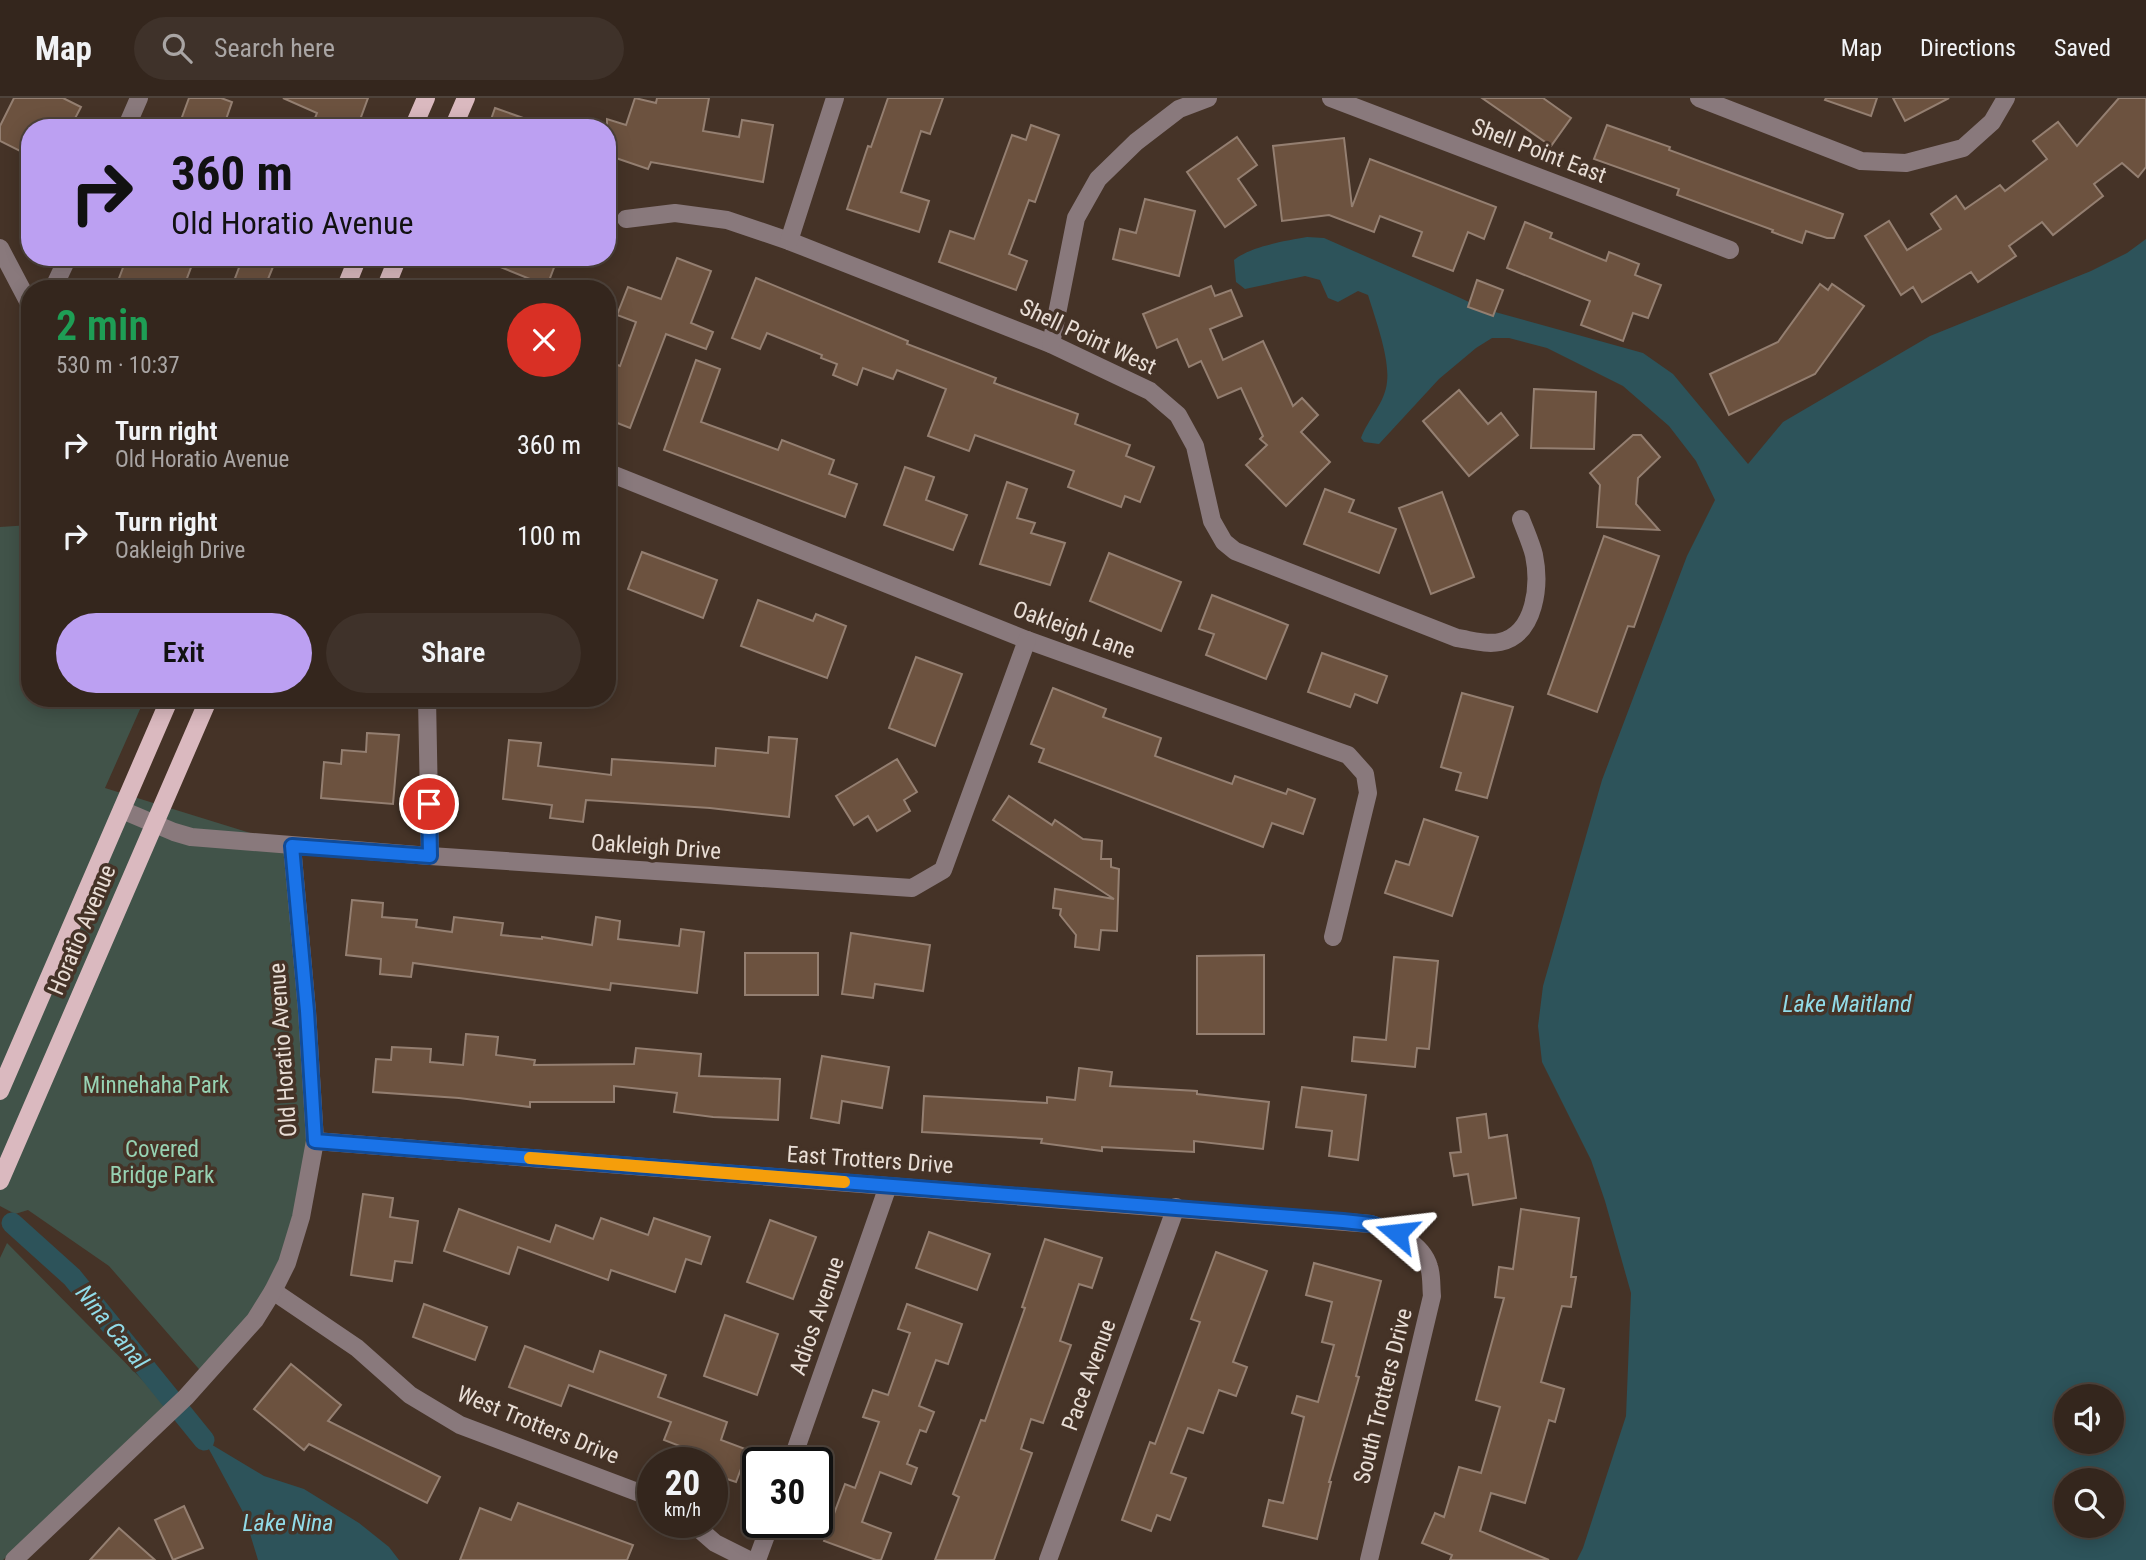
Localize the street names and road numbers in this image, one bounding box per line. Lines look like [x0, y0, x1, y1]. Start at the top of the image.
street label: Shell Point East [1468, 113, 1610, 189]
street label: Shell Point West [1015, 294, 1161, 380]
street label: Oakleigh Lane [1009, 595, 1139, 665]
street label: Oakleigh Drive [590, 829, 722, 865]
street label: Horatio Avenue [43, 861, 121, 999]
street label: Old Horatio Avenue [263, 962, 303, 1138]
street label: East Trotters Drive [786, 1141, 954, 1179]
street label: Adios Avenue [784, 1253, 850, 1379]
street label: South Trotters Drive [1348, 1305, 1418, 1487]
street label: Pace Avenue [1056, 1316, 1122, 1434]
street label: West Trotters Drive [453, 1380, 623, 1470]

